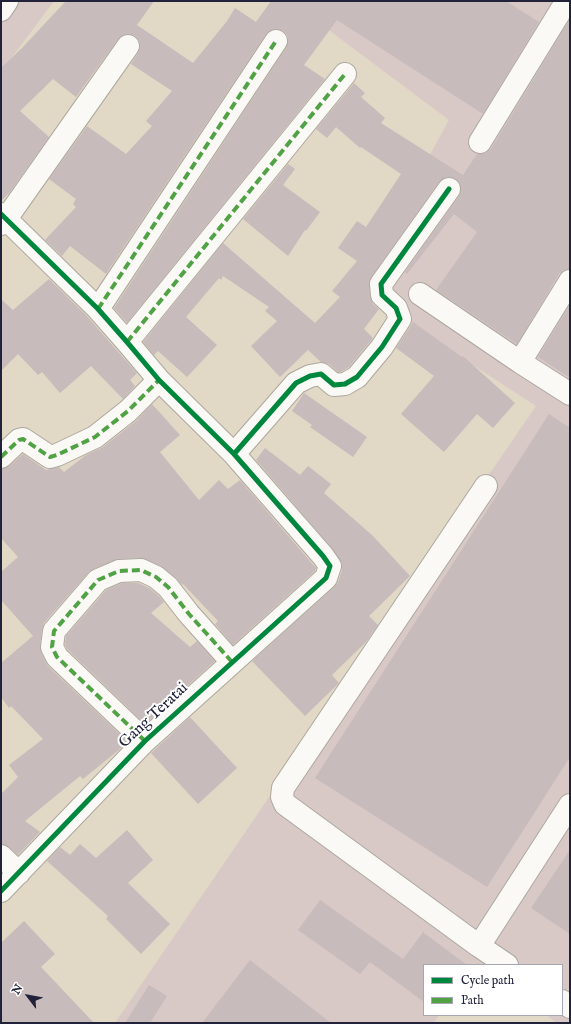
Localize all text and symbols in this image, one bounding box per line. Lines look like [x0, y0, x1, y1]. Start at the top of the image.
street label: Gang Teratai [115, 679, 193, 753]
legend [423, 964, 563, 1016]
text: Cycle path [461, 973, 514, 988]
north arrow [8, 976, 48, 1016]
text: N [9, 982, 26, 997]
text: Path [461, 993, 484, 1008]

